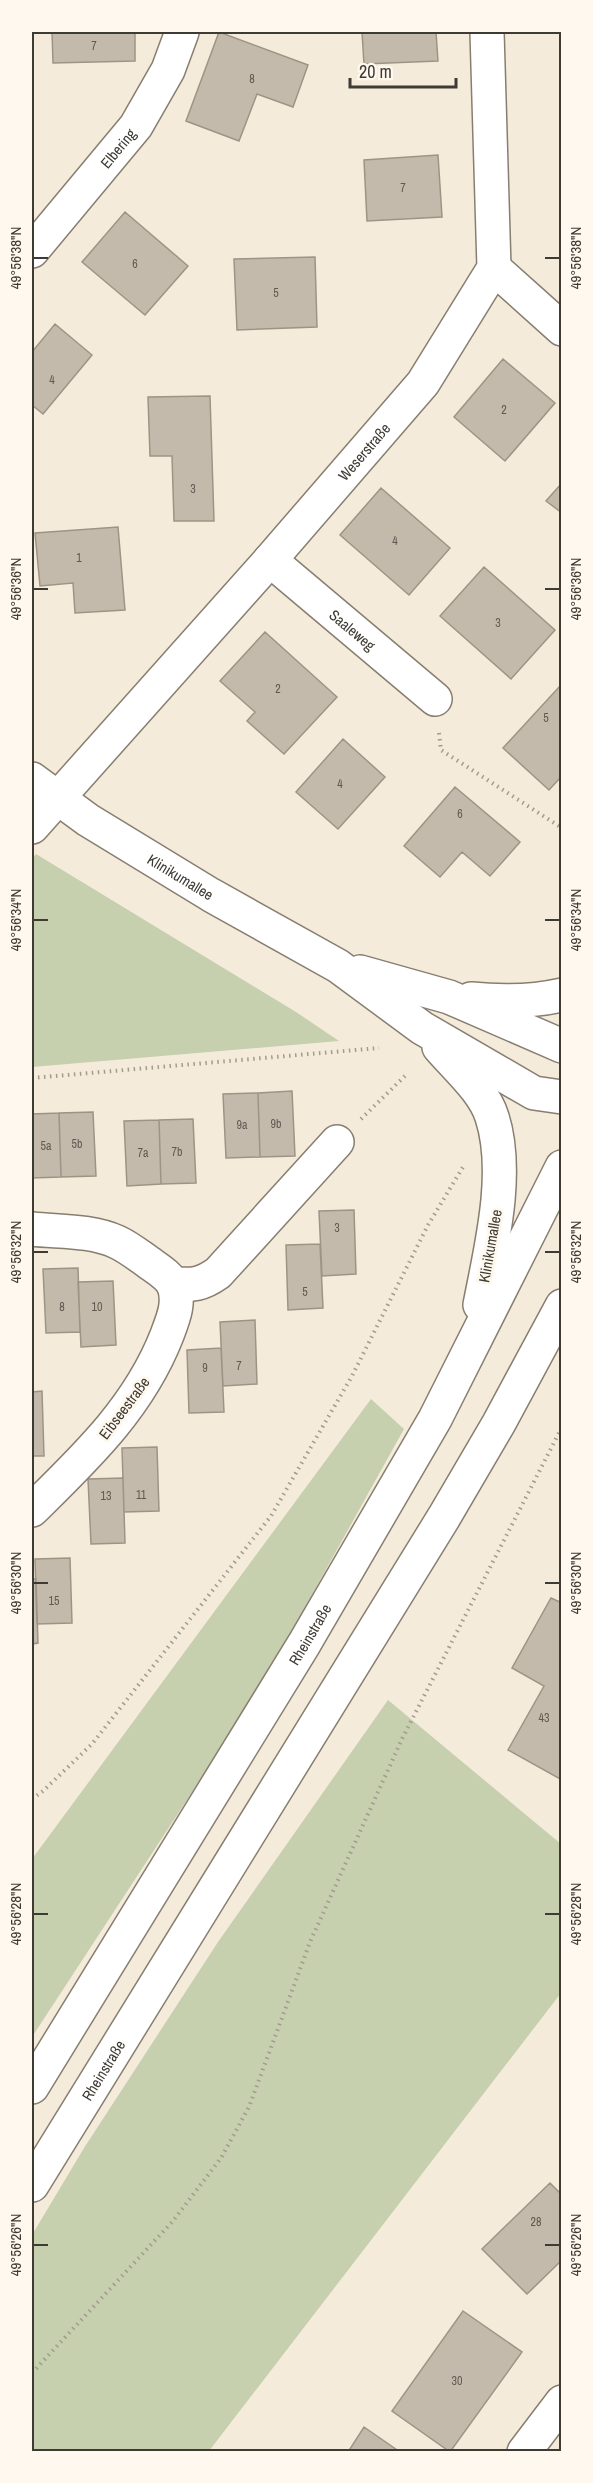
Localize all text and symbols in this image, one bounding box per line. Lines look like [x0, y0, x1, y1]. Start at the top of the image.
house number: 7 [91, 38, 97, 54]
scale bar [350, 51, 456, 89]
text: 20 m [359, 59, 392, 84]
house number: 8 [249, 71, 255, 87]
street label: Elbering [95, 124, 141, 172]
house number: 7 [400, 180, 406, 196]
text: 49°56'38"N [5, 227, 26, 289]
text: 49°56'38"N [565, 227, 586, 289]
house number: 6 [132, 256, 138, 272]
house number: 5 [273, 285, 279, 301]
house number: 4 [49, 372, 55, 388]
house number: 2 [501, 402, 507, 418]
street label: Weserstraße [333, 418, 395, 485]
house number: 3 [190, 481, 196, 497]
house number: 4 [392, 533, 398, 549]
house number: 1 [76, 550, 82, 566]
text: 49°56'36"N [5, 558, 26, 620]
text: 49°56'36"N [565, 558, 586, 620]
street label: Saaleweg [325, 604, 380, 655]
house number: 3 [495, 615, 501, 631]
house number: 2 [275, 681, 281, 697]
house number: 5 [543, 710, 549, 726]
house number: 4 [337, 776, 343, 792]
house number: 6 [457, 806, 463, 822]
street label: Klinikumallee [144, 848, 218, 905]
text: 49°56'34"N [5, 889, 26, 951]
text: 49°56'34"N [565, 889, 586, 951]
house number: 9b [271, 1116, 281, 1132]
house number: 9a [237, 1117, 248, 1133]
house number: 5b [72, 1136, 82, 1152]
house number: 5a [41, 1138, 52, 1154]
house number: 7b [172, 1144, 182, 1160]
house number: 7a [138, 1145, 149, 1161]
street label: Klinikumallee [473, 1208, 507, 1284]
house number: 3 [334, 1220, 340, 1236]
text: 49°56'32"N [5, 1221, 26, 1283]
text: 49°56'32"N [565, 1221, 586, 1283]
house number: 5 [302, 1284, 308, 1300]
house number: 8 [59, 1299, 65, 1315]
house number: 10 [92, 1299, 102, 1315]
house number: 7 [236, 1358, 242, 1374]
house number: 9 [202, 1360, 208, 1376]
street label: Eibseestraße [94, 1372, 154, 1444]
house number: 11 [136, 1487, 147, 1503]
house number: 13 [101, 1488, 111, 1504]
text: 49°56'30"N [5, 1552, 26, 1614]
text: 49°56'30"N [565, 1552, 586, 1614]
house number: 15 [49, 1593, 60, 1609]
street label: Rheinstraße [283, 1600, 336, 1669]
house number: 43 [539, 1710, 549, 1726]
text: 49°56'28"N [5, 1883, 26, 1945]
text: 49°56'28"N [565, 1883, 586, 1945]
street label: Rheinstraße [76, 2036, 130, 2104]
text: 49°56'26"N [5, 2214, 26, 2276]
house number: 28 [531, 2214, 541, 2230]
text: 49°56'26"N [565, 2214, 586, 2276]
house number: 30 [452, 2373, 462, 2389]

